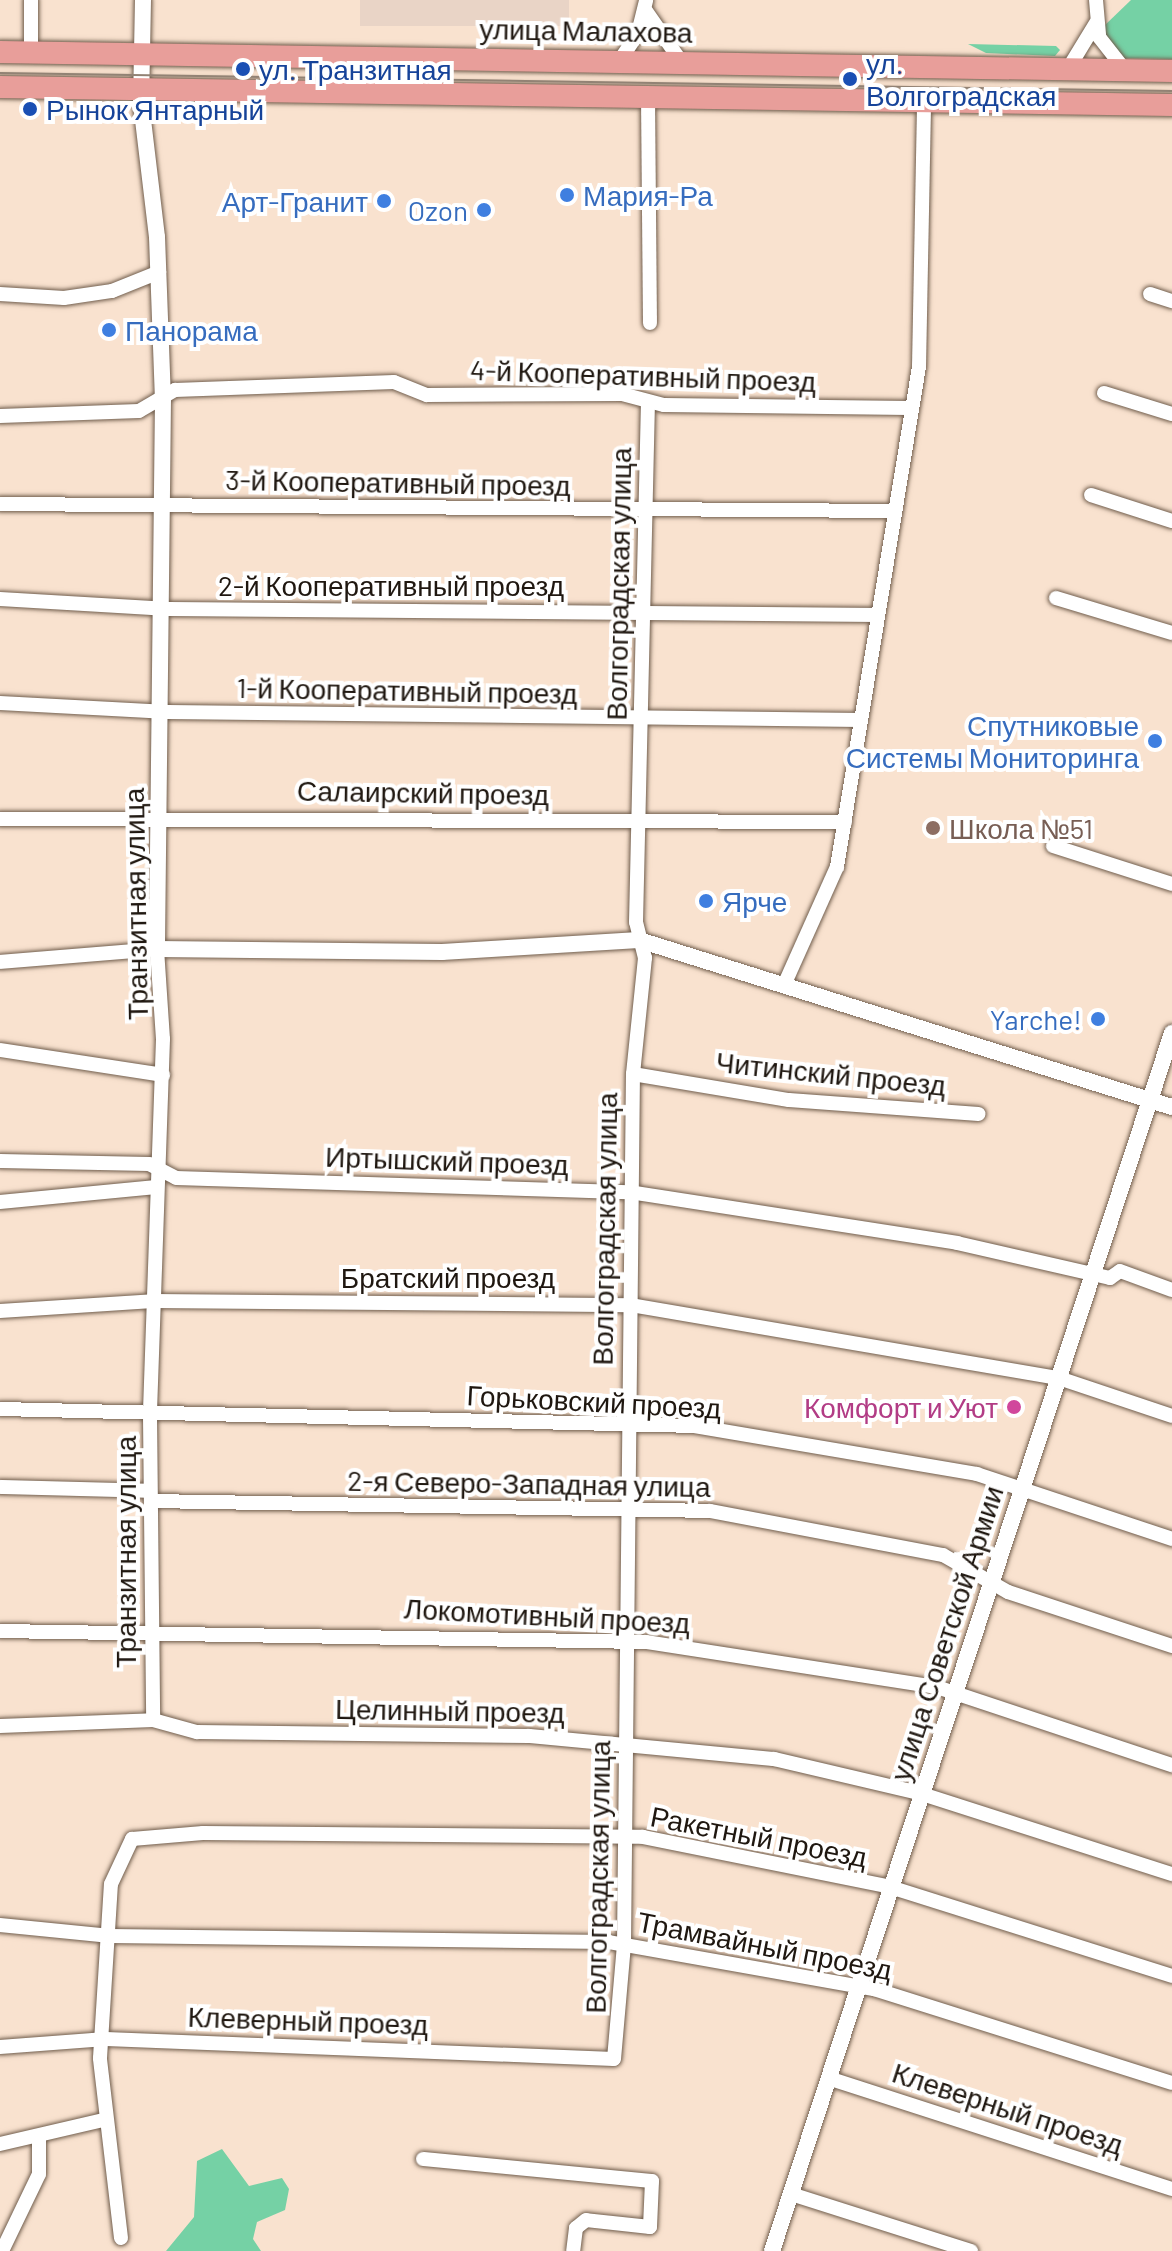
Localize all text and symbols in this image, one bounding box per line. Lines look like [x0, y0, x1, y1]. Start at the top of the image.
street label: улица Малахова [479, 11, 693, 49]
place label: ул. Волгоградская [866, 46, 1056, 112]
place label: ул. Транзитная [259, 52, 452, 86]
marker: ул. Транзитная [234, 60, 252, 78]
marker: ул. Волгоградская [841, 70, 859, 88]
place label: Рынок Янтарный [46, 92, 264, 126]
marker: Рынок Янтарный [21, 100, 39, 118]
place label: Мария-Ра [583, 178, 713, 212]
place label: Арт-Гранит [222, 184, 368, 218]
marker: Мария-Ра [558, 186, 576, 204]
marker: Арт-Гранит [375, 192, 393, 210]
place label: Ozon [408, 193, 468, 227]
marker: Ozon [475, 201, 493, 219]
place label: Панорама [125, 313, 258, 347]
marker: Панорама [100, 321, 118, 339]
street label: 4-й Кооперативный проезд [469, 352, 817, 398]
street label: Волгоградская улица [599, 447, 637, 721]
street label: 3-й Кооперативный проезд [225, 462, 571, 502]
street label: 2-й Кооперативный проезд [218, 568, 564, 602]
street label: 1-й Кооперативный проезд [236, 670, 578, 710]
place label: Спутниковые Системы Мониторинга [846, 708, 1139, 774]
marker: Спутниковые Системы Мониторинга [1146, 732, 1164, 750]
street label: Салаирский проезд [297, 773, 549, 811]
street label: Транзитная улица [116, 788, 154, 1020]
place label: Школа №51 [949, 811, 1093, 845]
marker: Школа №51 [924, 819, 942, 837]
place label: Ярче [722, 884, 787, 918]
marker: Ярче [697, 892, 715, 910]
place label: Yarche! [990, 1002, 1082, 1036]
marker: Yarche! [1089, 1010, 1107, 1028]
street label: Читинский проезд [714, 1044, 948, 1102]
street label: Волгоградская улица [585, 1092, 623, 1366]
street label: Иртышский проезд [325, 1139, 569, 1181]
street label: Братский проезд [341, 1260, 555, 1294]
street label: Горьковский проезд [466, 1378, 722, 1424]
place label: Комфорт и Уют [804, 1390, 998, 1424]
marker: Комфорт и Уют [1005, 1398, 1023, 1416]
street label: Транзитная улица [108, 1436, 142, 1668]
street label: 2-я Северо-Западная улица [347, 1463, 711, 1503]
street label: улица Советской Армии [882, 1481, 1010, 1785]
street label: Локомотивный проезд [403, 1591, 691, 1639]
street label: Целинный проезд [335, 1691, 565, 1729]
street label: Волгоградская улица [578, 1740, 616, 2014]
street label: Ракетный проезд [648, 1799, 870, 1873]
street label: Трамвайный проезд [635, 1904, 895, 1986]
street label: Клеверный проезд [187, 1999, 429, 2041]
street label: Клеверный проезд [888, 2055, 1128, 2161]

